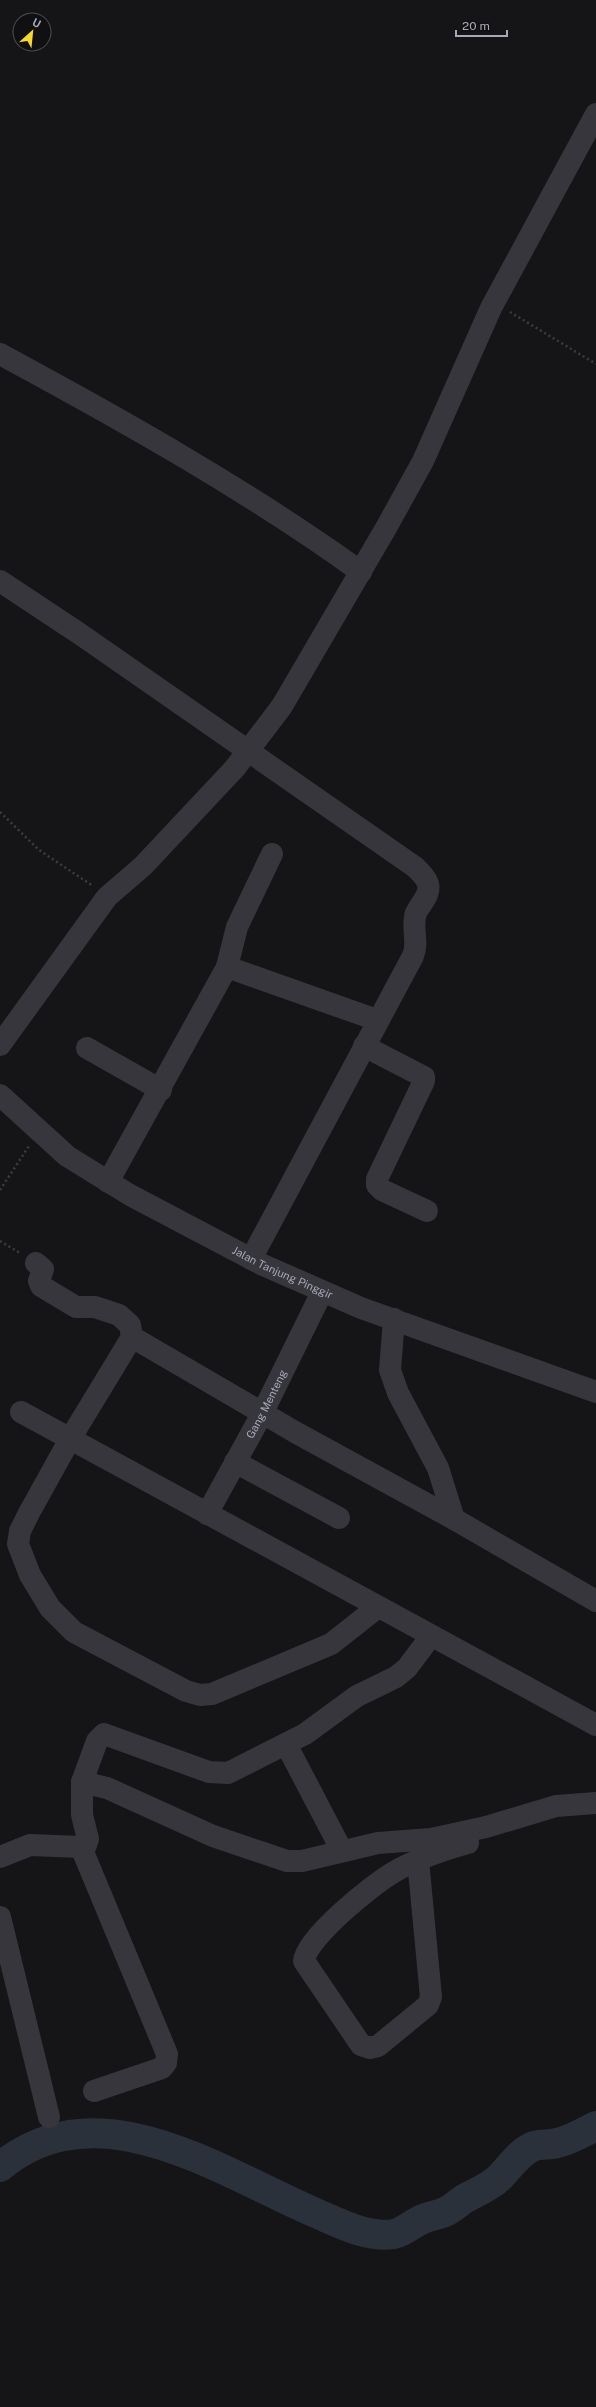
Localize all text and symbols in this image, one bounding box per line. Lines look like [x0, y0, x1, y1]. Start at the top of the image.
north arrow [12, 12, 52, 52]
scale bar [456, 12, 507, 38]
text: U [30, 16, 43, 30]
text: 20 m [462, 19, 490, 33]
street label: Jalan Tanjung Pinggir [230, 1244, 335, 1301]
street label: Gang Menteng [244, 1368, 289, 1440]

